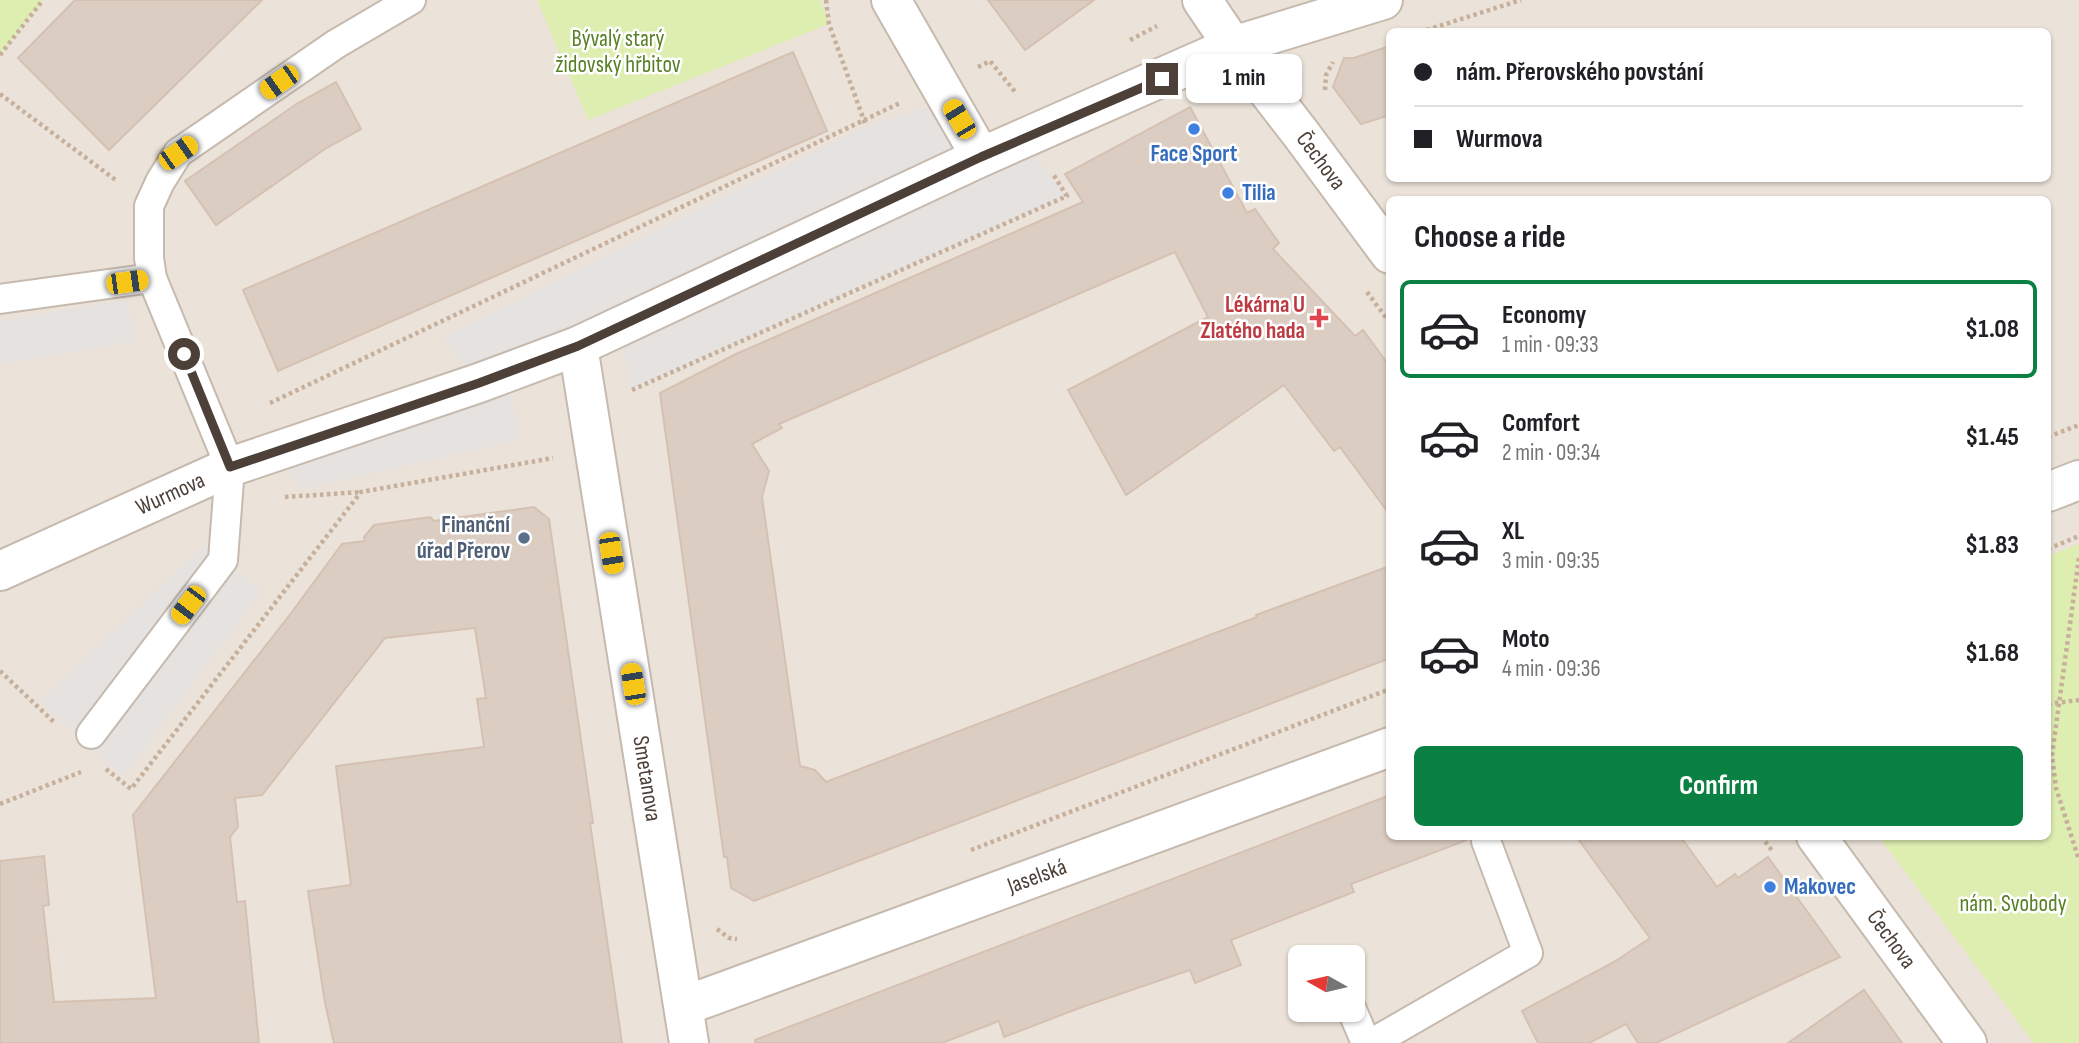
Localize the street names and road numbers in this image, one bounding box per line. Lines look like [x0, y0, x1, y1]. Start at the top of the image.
street label: Čechova [1290, 126, 1352, 196]
street label: Wurmova [132, 466, 209, 522]
street label: Smetanova [626, 734, 667, 823]
street label: Jaselská [1002, 853, 1071, 901]
street label: Čechova [1861, 904, 1922, 974]

